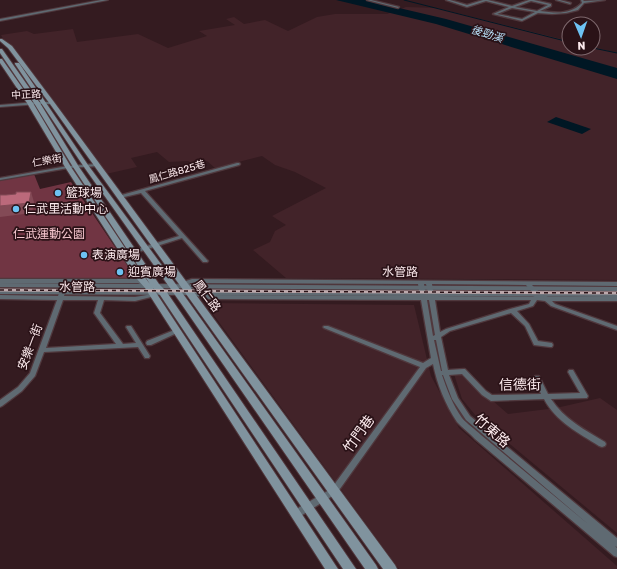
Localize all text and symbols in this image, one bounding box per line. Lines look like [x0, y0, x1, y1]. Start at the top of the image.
north arrow [561, 16, 601, 56]
water label: 後勁溪 [469, 23, 507, 46]
text: N [577, 39, 586, 52]
street label: 中正路 [11, 88, 41, 102]
street label: 仁樂街 [31, 152, 63, 170]
street label: 鳳仁路825巷 [147, 158, 207, 186]
place label: 籃球場 [66, 186, 102, 200]
marker: 籃球場 [53, 188, 63, 198]
place label: 仁武里活動中心 [24, 202, 108, 216]
marker: 仁武里活動中心 [11, 204, 21, 214]
park label: 仁武運動公園 [13, 227, 85, 241]
place label: 表演廣場 [92, 248, 140, 262]
marker: 表演廣場 [79, 250, 89, 260]
place label: 迎賓廣場 [128, 265, 176, 279]
street label: 水管路 [382, 265, 418, 279]
marker: 迎賓廣場 [115, 267, 125, 277]
street label: 鳳仁路 [191, 277, 223, 315]
street label: 水管路 [59, 280, 95, 294]
street label: 安樂一街 [15, 322, 45, 372]
street label: 信德街 [499, 376, 541, 394]
street label: 竹東路 [471, 411, 513, 451]
street label: 竹門巷 [340, 412, 378, 456]

